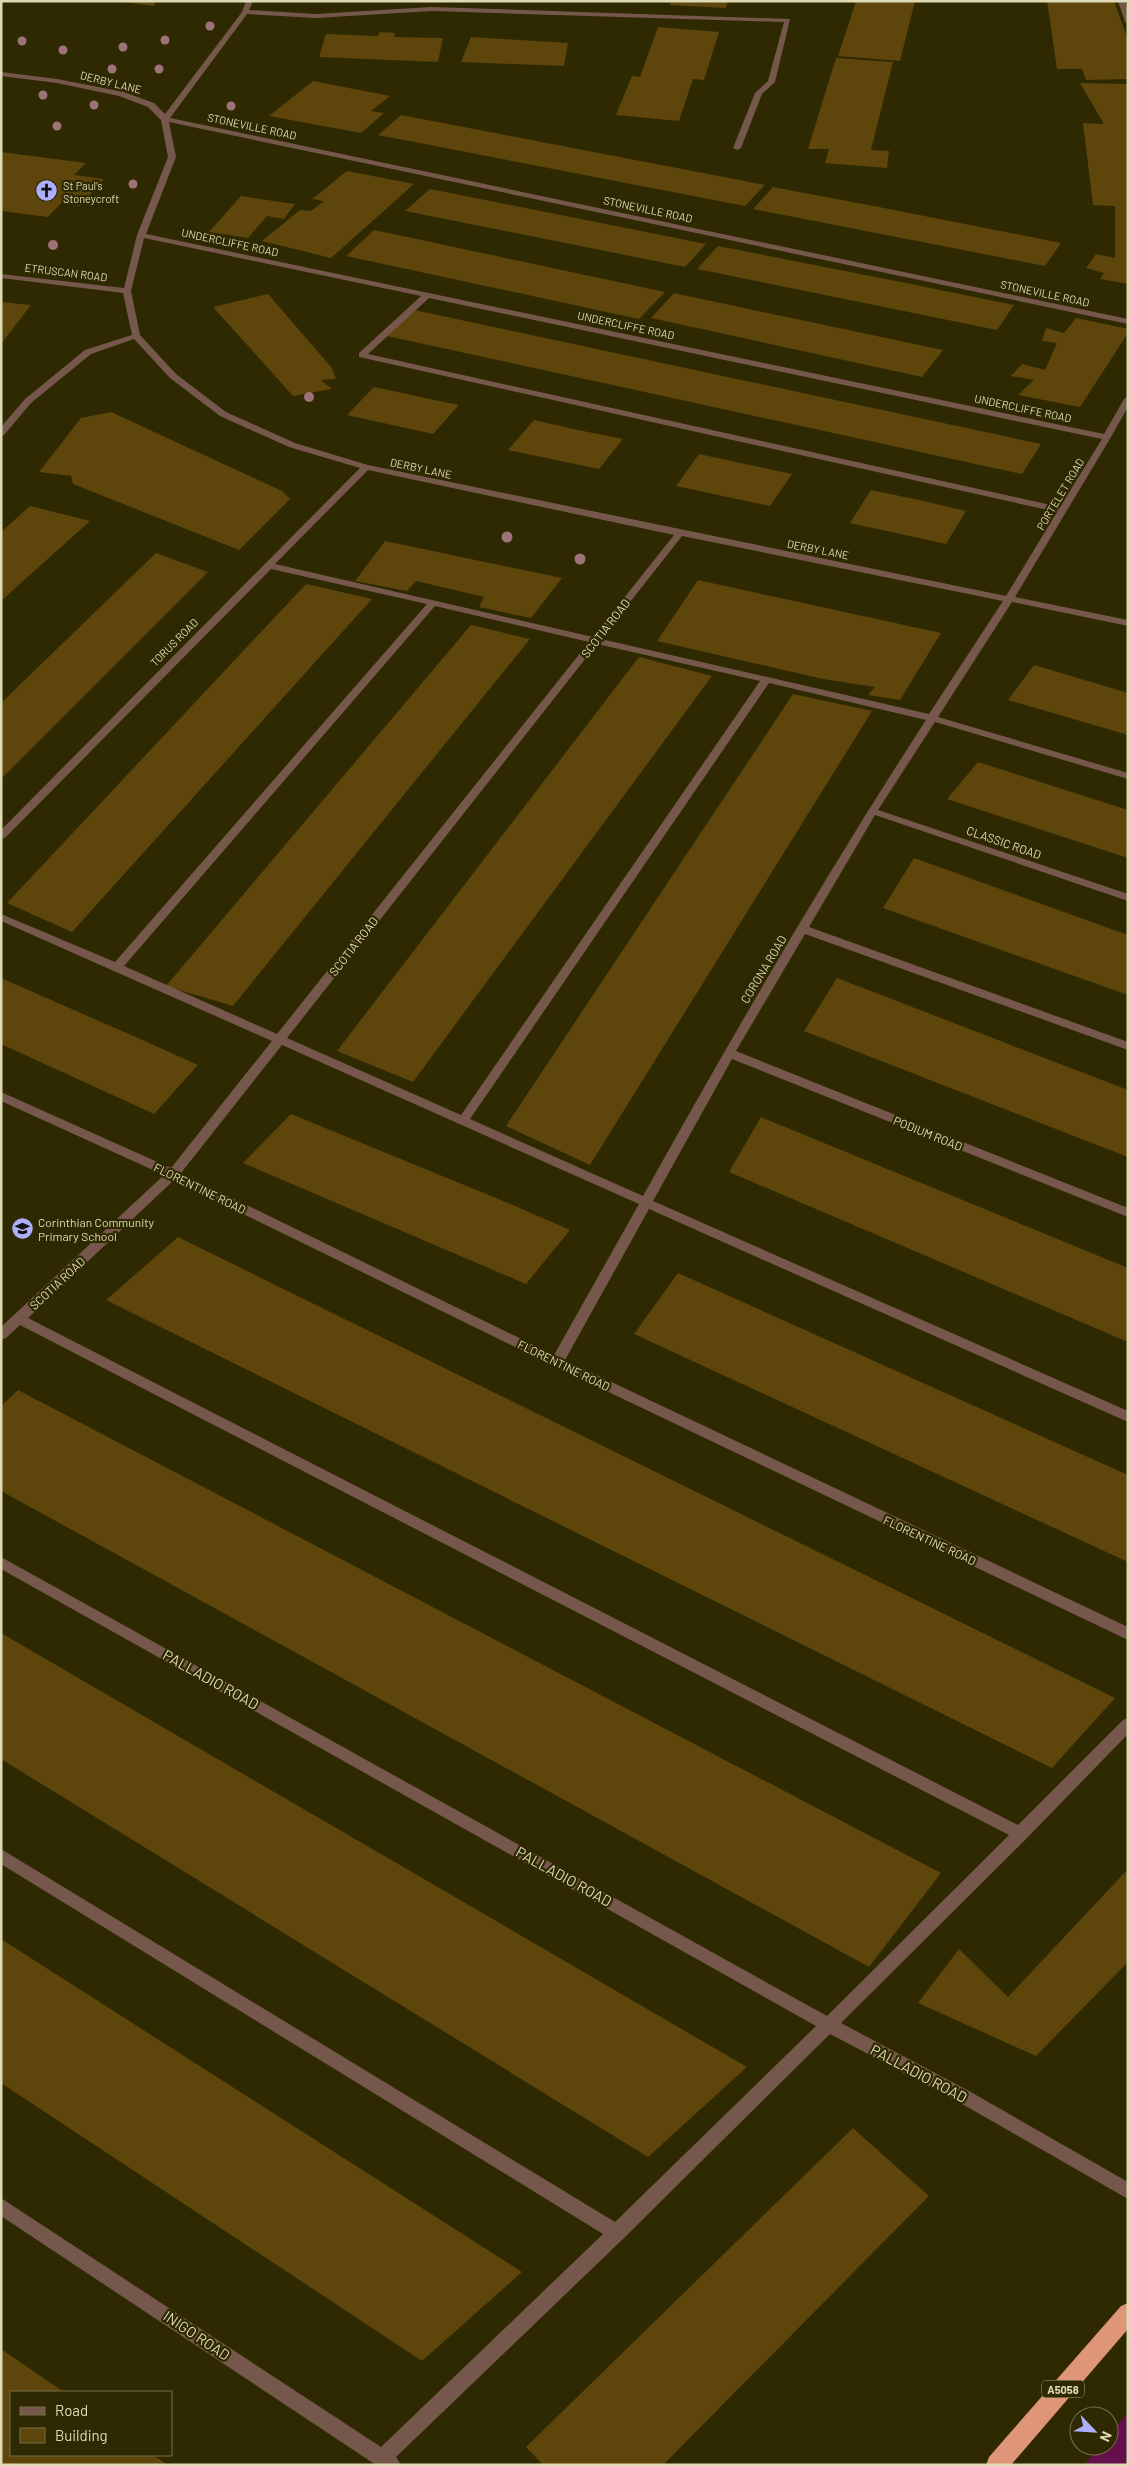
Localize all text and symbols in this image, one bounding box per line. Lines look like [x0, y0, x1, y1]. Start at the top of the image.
street label: DERBY LANE [79, 68, 143, 96]
street label: STONEVILLE ROAD [206, 110, 298, 142]
church icon: St Paul's Stoneycroft [35, 179, 59, 203]
place label: St Paul's Stoneycroft [63, 179, 119, 205]
street label: STONEVILLE ROAD [602, 193, 694, 225]
street label: UNDERCLIFFE ROAD [180, 225, 280, 259]
street label: ETRUSCAN ROAD [24, 260, 108, 284]
street label: STONEVILLE ROAD [999, 277, 1091, 309]
street label: UNDERCLIFFE ROAD [576, 308, 676, 342]
street label: UNDERCLIFFE ROAD [973, 391, 1073, 425]
street label: DERBY LANE [389, 455, 453, 481]
street label: PORTELET ROAD [1033, 456, 1087, 532]
street label: DERBY LANE [786, 537, 850, 561]
street label: SCOTIA ROAD [578, 596, 632, 660]
street label: TORUS ROAD [147, 615, 201, 669]
street label: CLASSIC ROAD [965, 823, 1043, 861]
street label: SCOTIA ROAD [326, 914, 380, 978]
street label: CORONA ROAD [737, 932, 789, 1006]
street label: PODIUM ROAD [891, 1113, 965, 1153]
street label: FLORENTINE ROAD [152, 1160, 248, 1216]
place label: Corinthian Community Primary School [38, 1215, 155, 1243]
school or university icon: Corinthian Community Primary School [10, 1217, 34, 1241]
street label: SCOTIA ROAD [26, 1254, 88, 1312]
street label: FLORENTINE ROAD [516, 1337, 612, 1393]
street label: FLORENTINE ROAD [881, 1512, 979, 1568]
street label: PALLADIO ROAD [160, 1645, 262, 1713]
street label: PALLADIO ROAD [513, 1842, 615, 1910]
street label: PALLADIO ROAD [868, 2040, 970, 2106]
street label: INIGO ROAD [160, 2306, 234, 2364]
road number: A5058 [1042, 2380, 1084, 2398]
legend [10, 2391, 172, 2456]
text: Road [55, 2401, 88, 2419]
north arrow [1069, 2406, 1119, 2456]
text: Building [55, 2426, 108, 2444]
text: N [1097, 2429, 1116, 2445]

